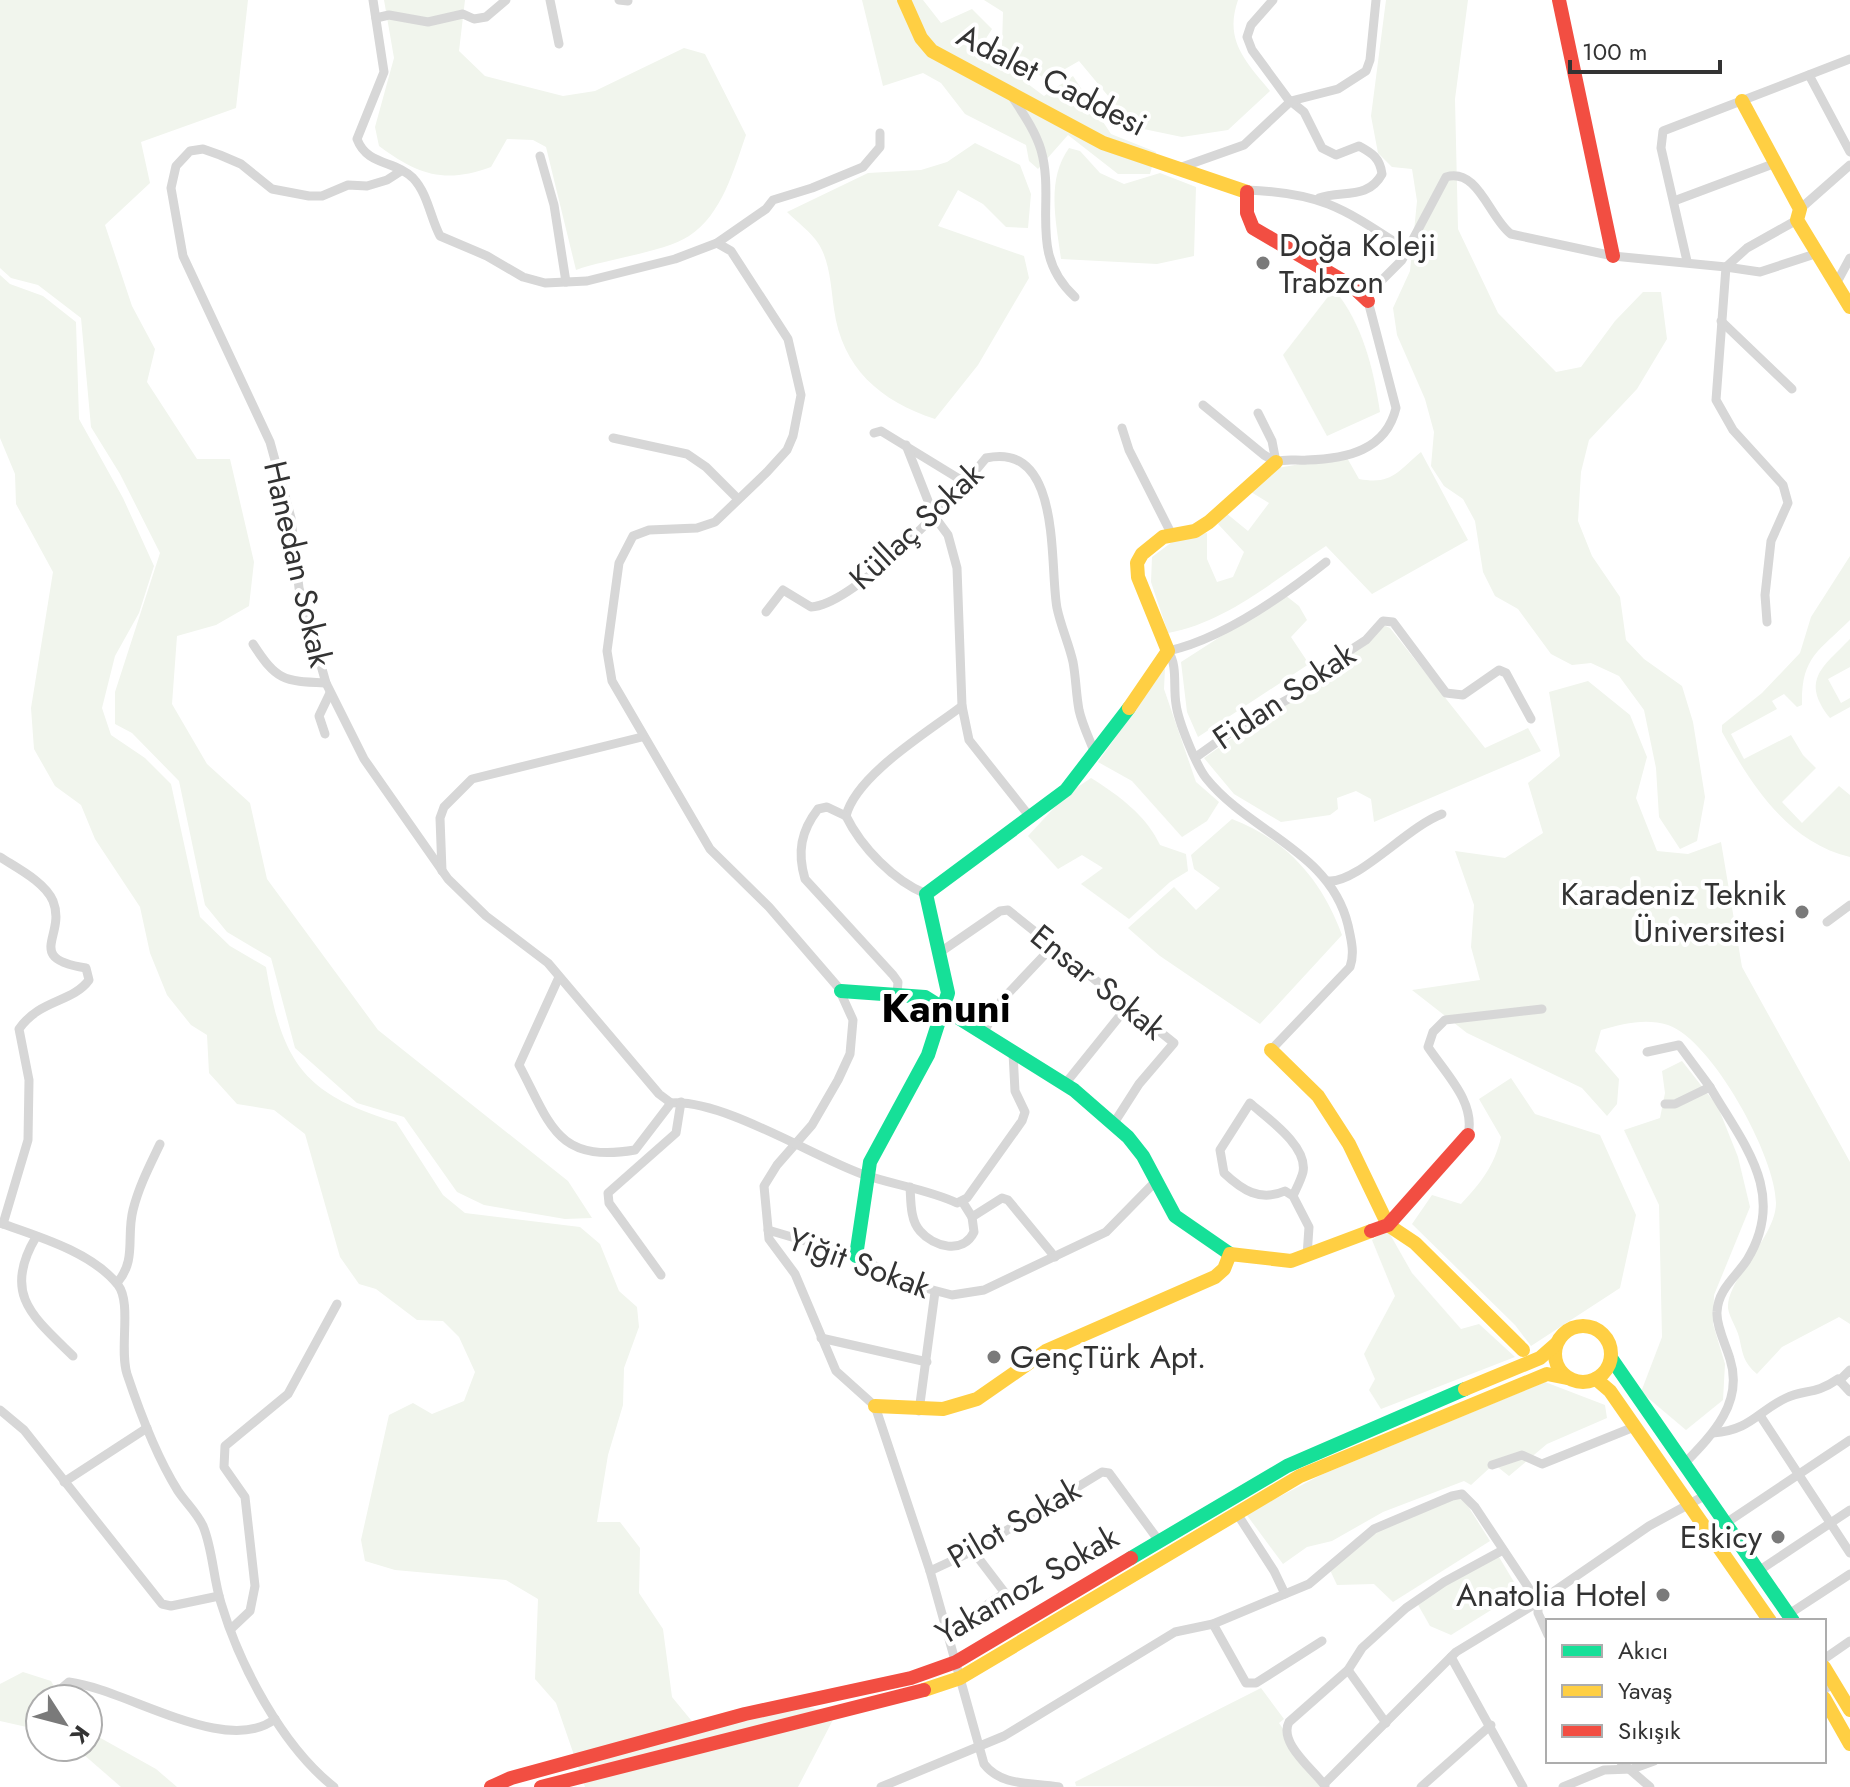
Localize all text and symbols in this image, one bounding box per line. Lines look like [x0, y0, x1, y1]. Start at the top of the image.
street label: Adalet Caddesi [949, 12, 1155, 148]
scale bar [1570, 24, 1720, 74]
text: 100 m [1582, 34, 1648, 69]
place label: Doğa Koleji Trabzon [1279, 222, 1436, 305]
marker: Doğa Koleji Trabzon [1254, 254, 1272, 272]
street label: Küllaç Sokak [839, 451, 994, 600]
street label: Hanedan Sokak [252, 456, 344, 672]
street label: Fidan Sokak [1204, 631, 1365, 761]
place label: Karadeniz Teknik Üniversitesi [1561, 871, 1787, 954]
marker: Karadeniz Teknik Üniversitesi [1793, 903, 1811, 921]
street label: Ensar Sokak [1021, 913, 1176, 1051]
district label: Kanuni [881, 979, 1011, 1037]
street label: Yiğit Sokak [781, 1216, 938, 1310]
place label: GençTürk Apt. [1010, 1334, 1206, 1380]
marker: GençTürk Apt. [985, 1348, 1003, 1366]
street label: Pilot Sokak [939, 1466, 1090, 1580]
street label: Yakamoz Sokak [927, 1514, 1128, 1656]
place label: Eskicy [1680, 1514, 1763, 1560]
marker: Eskicy [1769, 1528, 1787, 1546]
place label: Anatolia Hotel [1456, 1572, 1647, 1618]
marker: Anatolia Hotel [1654, 1586, 1672, 1604]
legend [1546, 1619, 1826, 1763]
text: Akıcı [1618, 1633, 1668, 1668]
text: Yavaş [1618, 1673, 1672, 1708]
north arrow [24, 1683, 104, 1763]
text: Sıkışık [1618, 1713, 1681, 1748]
text: K [62, 1719, 98, 1751]

